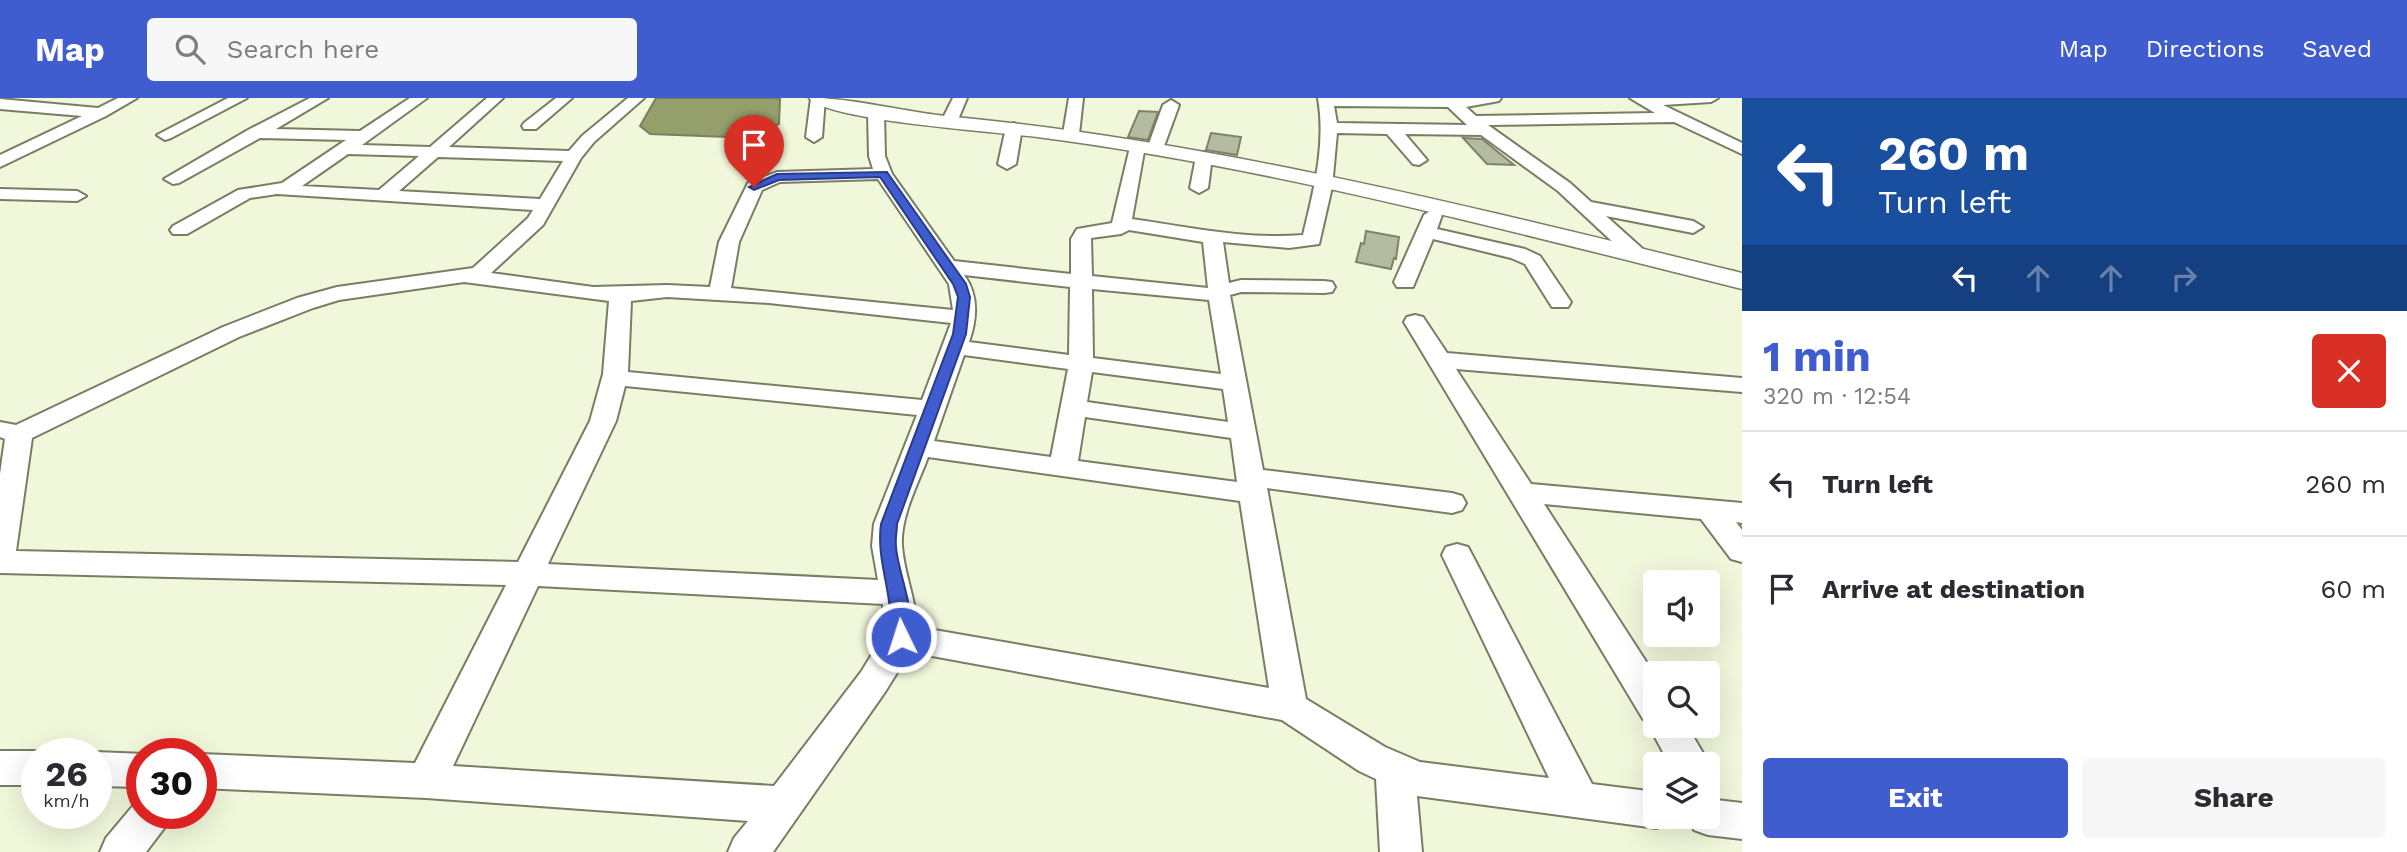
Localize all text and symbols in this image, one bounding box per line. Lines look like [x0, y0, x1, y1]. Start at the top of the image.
search box [147, 18, 637, 81]
text: Map [35, 30, 105, 69]
icon: search [171, 30, 209, 68]
text: Search here [227, 34, 379, 64]
text: Map [2059, 35, 2108, 63]
text: Directions [2146, 35, 2264, 63]
text: Saved [2302, 35, 2372, 63]
pin [724, 115, 784, 187]
text: 260 m [1878, 124, 2029, 182]
icon: arrive [735, 126, 773, 164]
icon: left [1763, 126, 1854, 217]
text: Turn left [1878, 183, 2011, 221]
icon: left [1946, 259, 1984, 297]
icon: ahead [2019, 259, 2057, 297]
icon: ahead [2092, 259, 2130, 297]
icon: right [2165, 259, 2203, 297]
text: 1 min [1763, 332, 1871, 381]
button: close [2312, 334, 2386, 408]
text: 320 m · 12:54 [1763, 383, 1911, 410]
icon: left [1763, 465, 1801, 503]
text: Turn left [1822, 469, 1933, 499]
text: 260 m [2305, 469, 2386, 499]
map controls [1643, 570, 1720, 829]
button: sound [1643, 570, 1720, 647]
icon: arrive [1763, 570, 1801, 608]
text: Arrive at destination [1822, 574, 2085, 604]
text: 60 m [2320, 574, 2386, 604]
position arrow [864, 600, 938, 674]
button: search [1643, 661, 1720, 738]
speed limit sign: 30 [126, 738, 217, 829]
button: layers [1643, 752, 1720, 829]
text: 26 [45, 753, 88, 795]
button: Exit [1763, 758, 2068, 838]
button: Share [2082, 758, 2386, 838]
text: km/h [43, 790, 90, 811]

